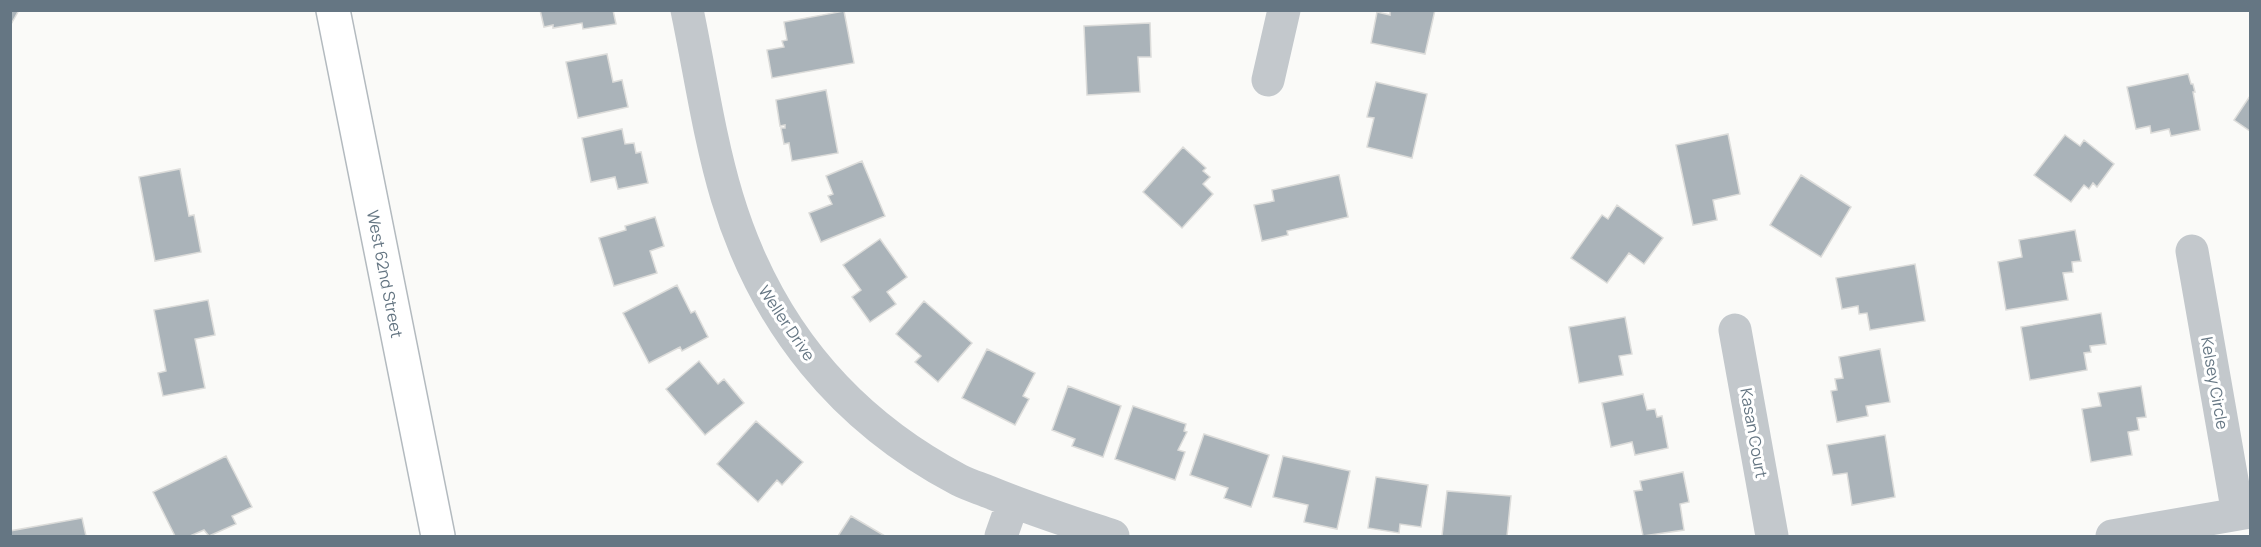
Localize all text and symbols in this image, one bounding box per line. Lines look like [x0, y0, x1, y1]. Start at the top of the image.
street label: West 62nd Street [362, 208, 408, 340]
street label: Weller Drive [754, 281, 820, 365]
street label: Kelsey Circle [2196, 335, 2234, 431]
street label: Kasan Court [1735, 386, 1773, 480]

